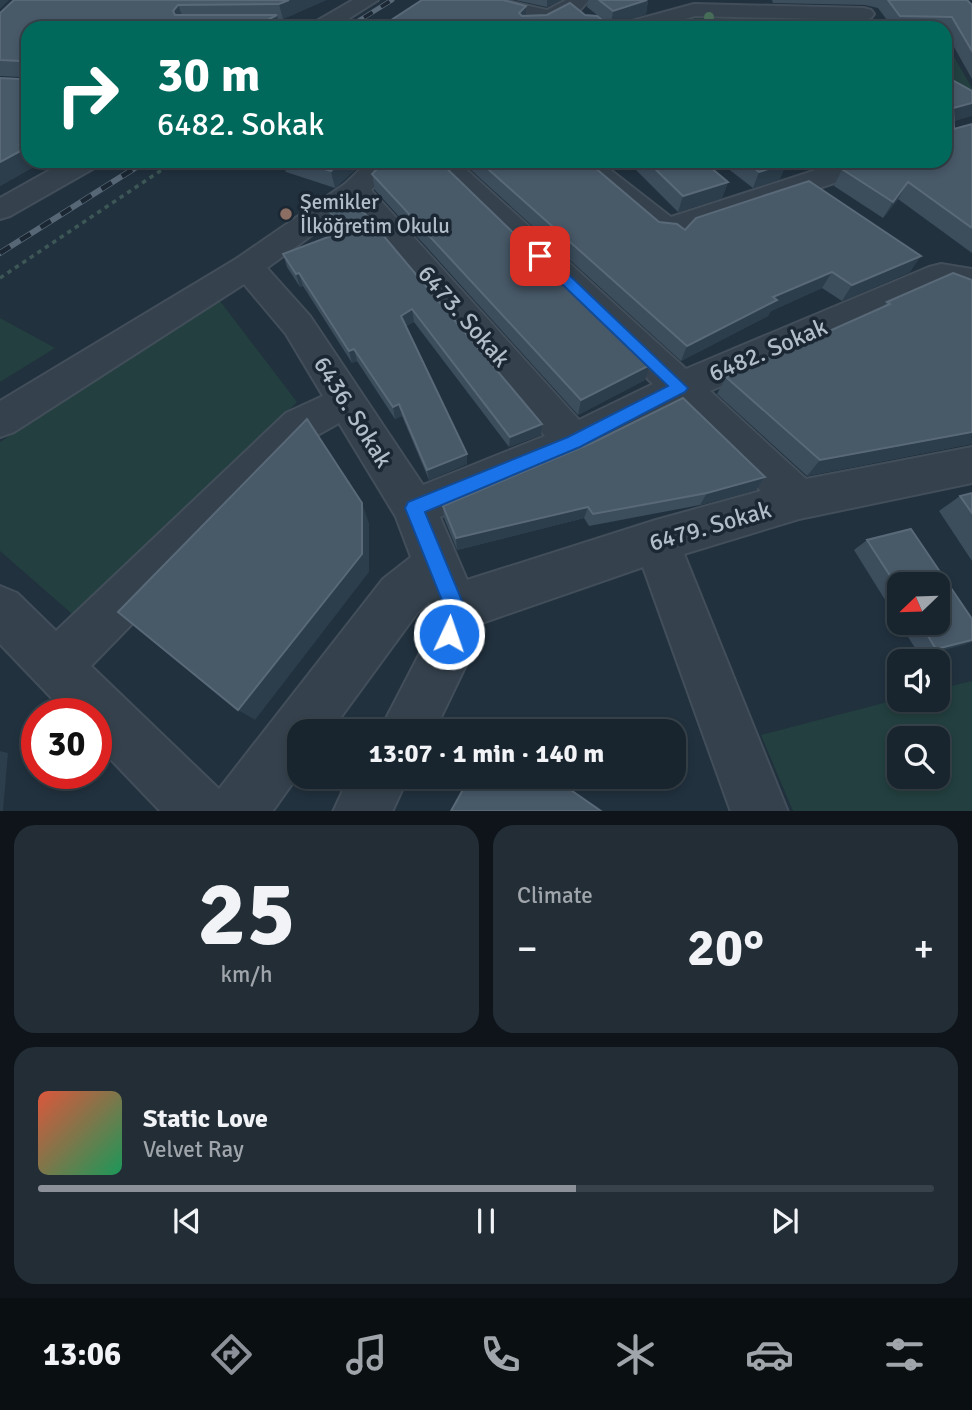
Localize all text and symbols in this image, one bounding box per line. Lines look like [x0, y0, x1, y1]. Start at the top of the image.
text: 30 m [157, 45, 260, 105]
icon: right [42, 49, 133, 140]
text: 6482. Sokak [157, 105, 324, 144]
place label: Şemikler İlköğretim Okulu [300, 189, 450, 239]
marker: Şemikler İlköğretim Okulu [278, 206, 294, 222]
pin [510, 226, 570, 286]
icon: arrive [521, 237, 559, 275]
street label: 6473. Sokak [412, 259, 516, 373]
street label: 6482. Sokak [704, 312, 832, 388]
street label: 6436. Sokak [307, 351, 399, 473]
street label: 6479. Sokak [646, 494, 774, 558]
north arrow [887, 572, 950, 635]
map controls [887, 572, 950, 789]
position arrow [412, 597, 486, 671]
button: sound [887, 649, 950, 712]
speed limit sign: 30 [21, 698, 112, 789]
button: search [887, 726, 950, 789]
text: 13:07 · 1 min · 140 m [369, 738, 604, 770]
text: 25 [197, 858, 296, 971]
text: Climate [517, 881, 593, 910]
text: 20° [687, 916, 764, 980]
text: − [517, 925, 538, 972]
text: + [913, 925, 934, 972]
text: km/h [220, 960, 273, 989]
text: Static Love [143, 1103, 268, 1135]
text: Velvet Ray [143, 1135, 244, 1164]
icon: previous [168, 1202, 206, 1240]
icon: pause [467, 1202, 505, 1240]
icon: next [766, 1202, 804, 1240]
icon: directions [207, 1330, 256, 1379]
icon: music [342, 1330, 391, 1379]
icon: phone [476, 1330, 525, 1379]
icon: climate [611, 1330, 660, 1379]
icon: car [745, 1330, 794, 1379]
icon: filters [880, 1330, 929, 1379]
text: 13:06 [43, 1335, 121, 1374]

